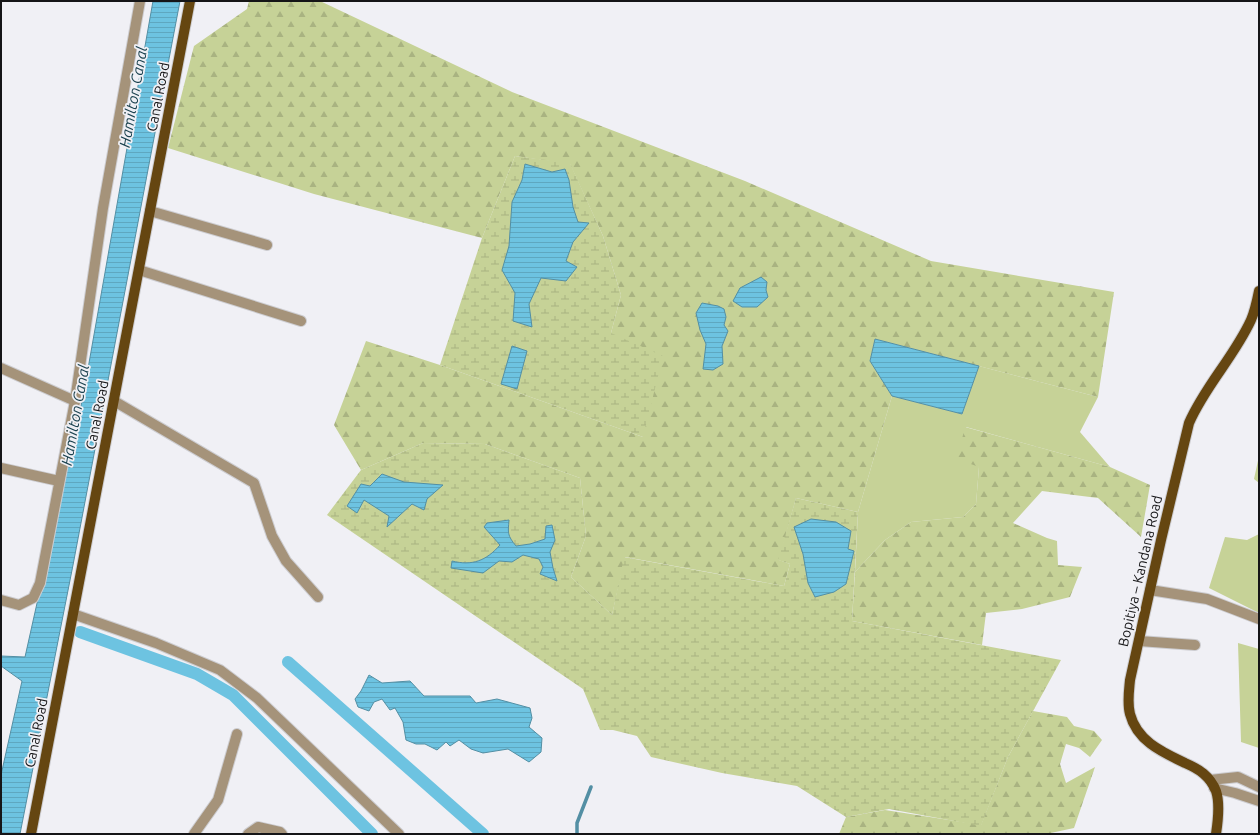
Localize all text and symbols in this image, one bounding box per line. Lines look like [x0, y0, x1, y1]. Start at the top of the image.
water label: Hamilton Canal [116, 44, 150, 149]
street label: Canal Road [143, 61, 173, 133]
water label: Hamilton Canal [58, 362, 92, 467]
street label: Canal Road [82, 379, 112, 451]
street label: Bopitiya – Kandana Road [1115, 494, 1165, 648]
street label: Canal Road [21, 697, 51, 769]

